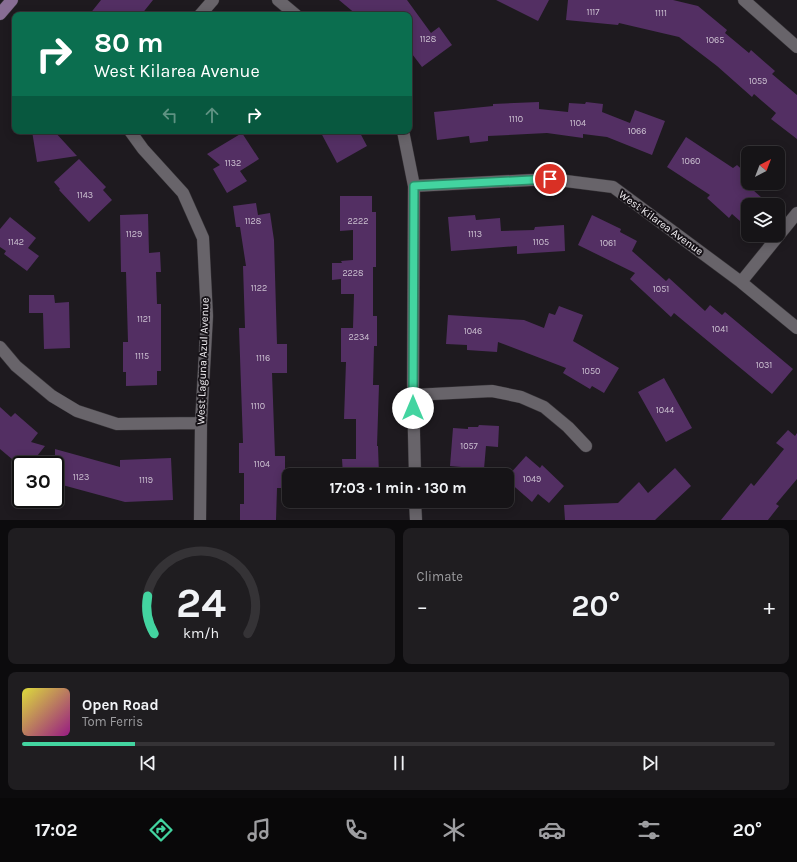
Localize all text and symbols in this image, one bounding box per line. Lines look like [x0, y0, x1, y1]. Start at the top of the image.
house number: 1117 [586, 7, 600, 17]
house number: 1111 [655, 8, 667, 18]
text: 80 m [94, 26, 163, 59]
icon: right [28, 28, 80, 80]
house number: 1128 [420, 34, 437, 44]
house number: 1065 [706, 35, 724, 45]
text: West Kilarea Avenue [94, 60, 260, 82]
house number: 1059 [749, 76, 767, 86]
icon: left [159, 104, 181, 126]
icon: ahead [201, 104, 223, 126]
icon: right [243, 104, 265, 126]
house number: 1110 [509, 114, 523, 124]
house number: 1104 [570, 118, 586, 128]
house number: 1066 [628, 126, 646, 136]
north arrow [741, 146, 785, 190]
map controls [741, 146, 785, 242]
house number: 1060 [682, 156, 700, 166]
house number: 1132 [225, 158, 241, 168]
pin [533, 162, 567, 196]
icon: arrive [539, 168, 561, 190]
street label: West Kilarea Avenue [616, 188, 706, 258]
house number: 1143 [77, 190, 93, 200]
button: layers [741, 198, 785, 242]
house number: 1128 [245, 216, 262, 226]
house number: 2222 [348, 216, 368, 226]
house number: 1129 [126, 229, 142, 239]
house number: 1113 [468, 229, 482, 239]
house number: 1142 [8, 237, 24, 247]
house number: 1105 [533, 237, 549, 247]
house number: 1061 [600, 238, 616, 248]
house number: 2228 [342, 268, 364, 278]
house number: 1122 [251, 283, 267, 293]
house number: 1051 [653, 284, 669, 294]
street label: West Laguna Azul Avenue [194, 297, 212, 425]
house number: 1121 [137, 314, 151, 324]
house number: 1041 [712, 324, 728, 334]
house number: 1046 [464, 326, 482, 336]
house number: 2234 [349, 332, 369, 342]
house number: 1115 [135, 351, 149, 361]
house number: 1116 [256, 353, 270, 363]
house number: 1031 [756, 360, 772, 370]
house number: 1050 [582, 366, 600, 376]
position arrow [392, 387, 434, 429]
house number: 1110 [251, 401, 265, 411]
house number: 1044 [656, 405, 674, 415]
house number: 1057 [460, 441, 479, 451]
speed limit sign: 30 [12, 456, 64, 508]
house number: 1104 [254, 459, 270, 469]
house number: 1123 [73, 472, 89, 482]
house number: 1049 [523, 474, 541, 484]
house number: 1119 [139, 475, 153, 485]
text: 17:03 · 1 min · 130 m [329, 479, 467, 497]
text: Climate [417, 569, 463, 584]
text: 24 [176, 579, 226, 627]
text: 20° [571, 588, 620, 624]
text: − [417, 594, 428, 620]
text: + [763, 594, 775, 620]
text: km/h [183, 625, 219, 642]
text: Open Road [82, 696, 159, 714]
text: Tom Ferris [82, 714, 143, 729]
icon: previous [137, 752, 159, 774]
icon: pause [388, 752, 410, 774]
icon: next [639, 752, 661, 774]
icon: directions [147, 816, 175, 844]
icon: music [245, 816, 273, 844]
icon: phone [342, 816, 370, 844]
icon: climate [440, 816, 468, 844]
icon: car [538, 816, 566, 844]
icon: filters [635, 816, 663, 844]
text: 17:02 [35, 819, 77, 841]
text: 20° [733, 819, 762, 841]

